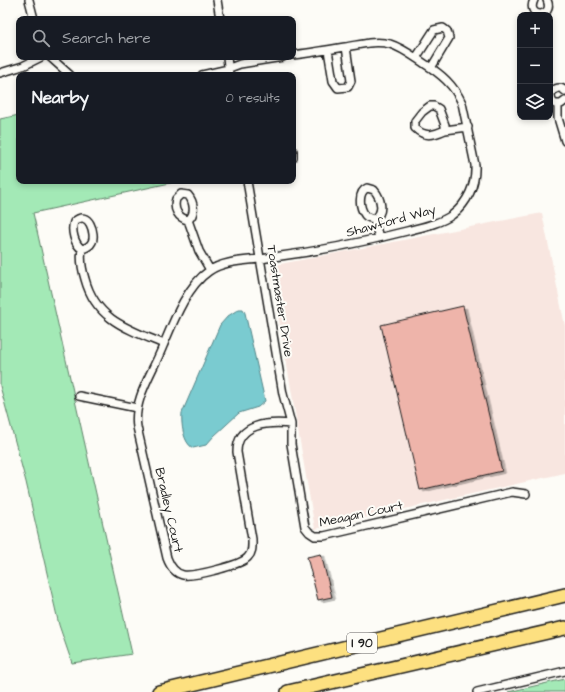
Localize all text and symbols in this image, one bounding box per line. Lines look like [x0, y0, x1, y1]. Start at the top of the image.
map controls [517, 12, 553, 120]
button: + [517, 12, 553, 48]
search box [16, 16, 296, 60]
icon: search [30, 27, 52, 49]
text: Search here [62, 28, 151, 49]
button: − [517, 48, 553, 84]
button: layers [517, 84, 553, 120]
text: Nearby [32, 86, 89, 110]
text: 0 results [225, 89, 280, 107]
street label: Shawford Way [344, 200, 438, 243]
street label: Toastmaster Drive [262, 244, 298, 358]
street label: Bradley Court [150, 466, 188, 555]
street label: Meagan Court [318, 496, 405, 533]
road number: I 90 [347, 633, 377, 653]

